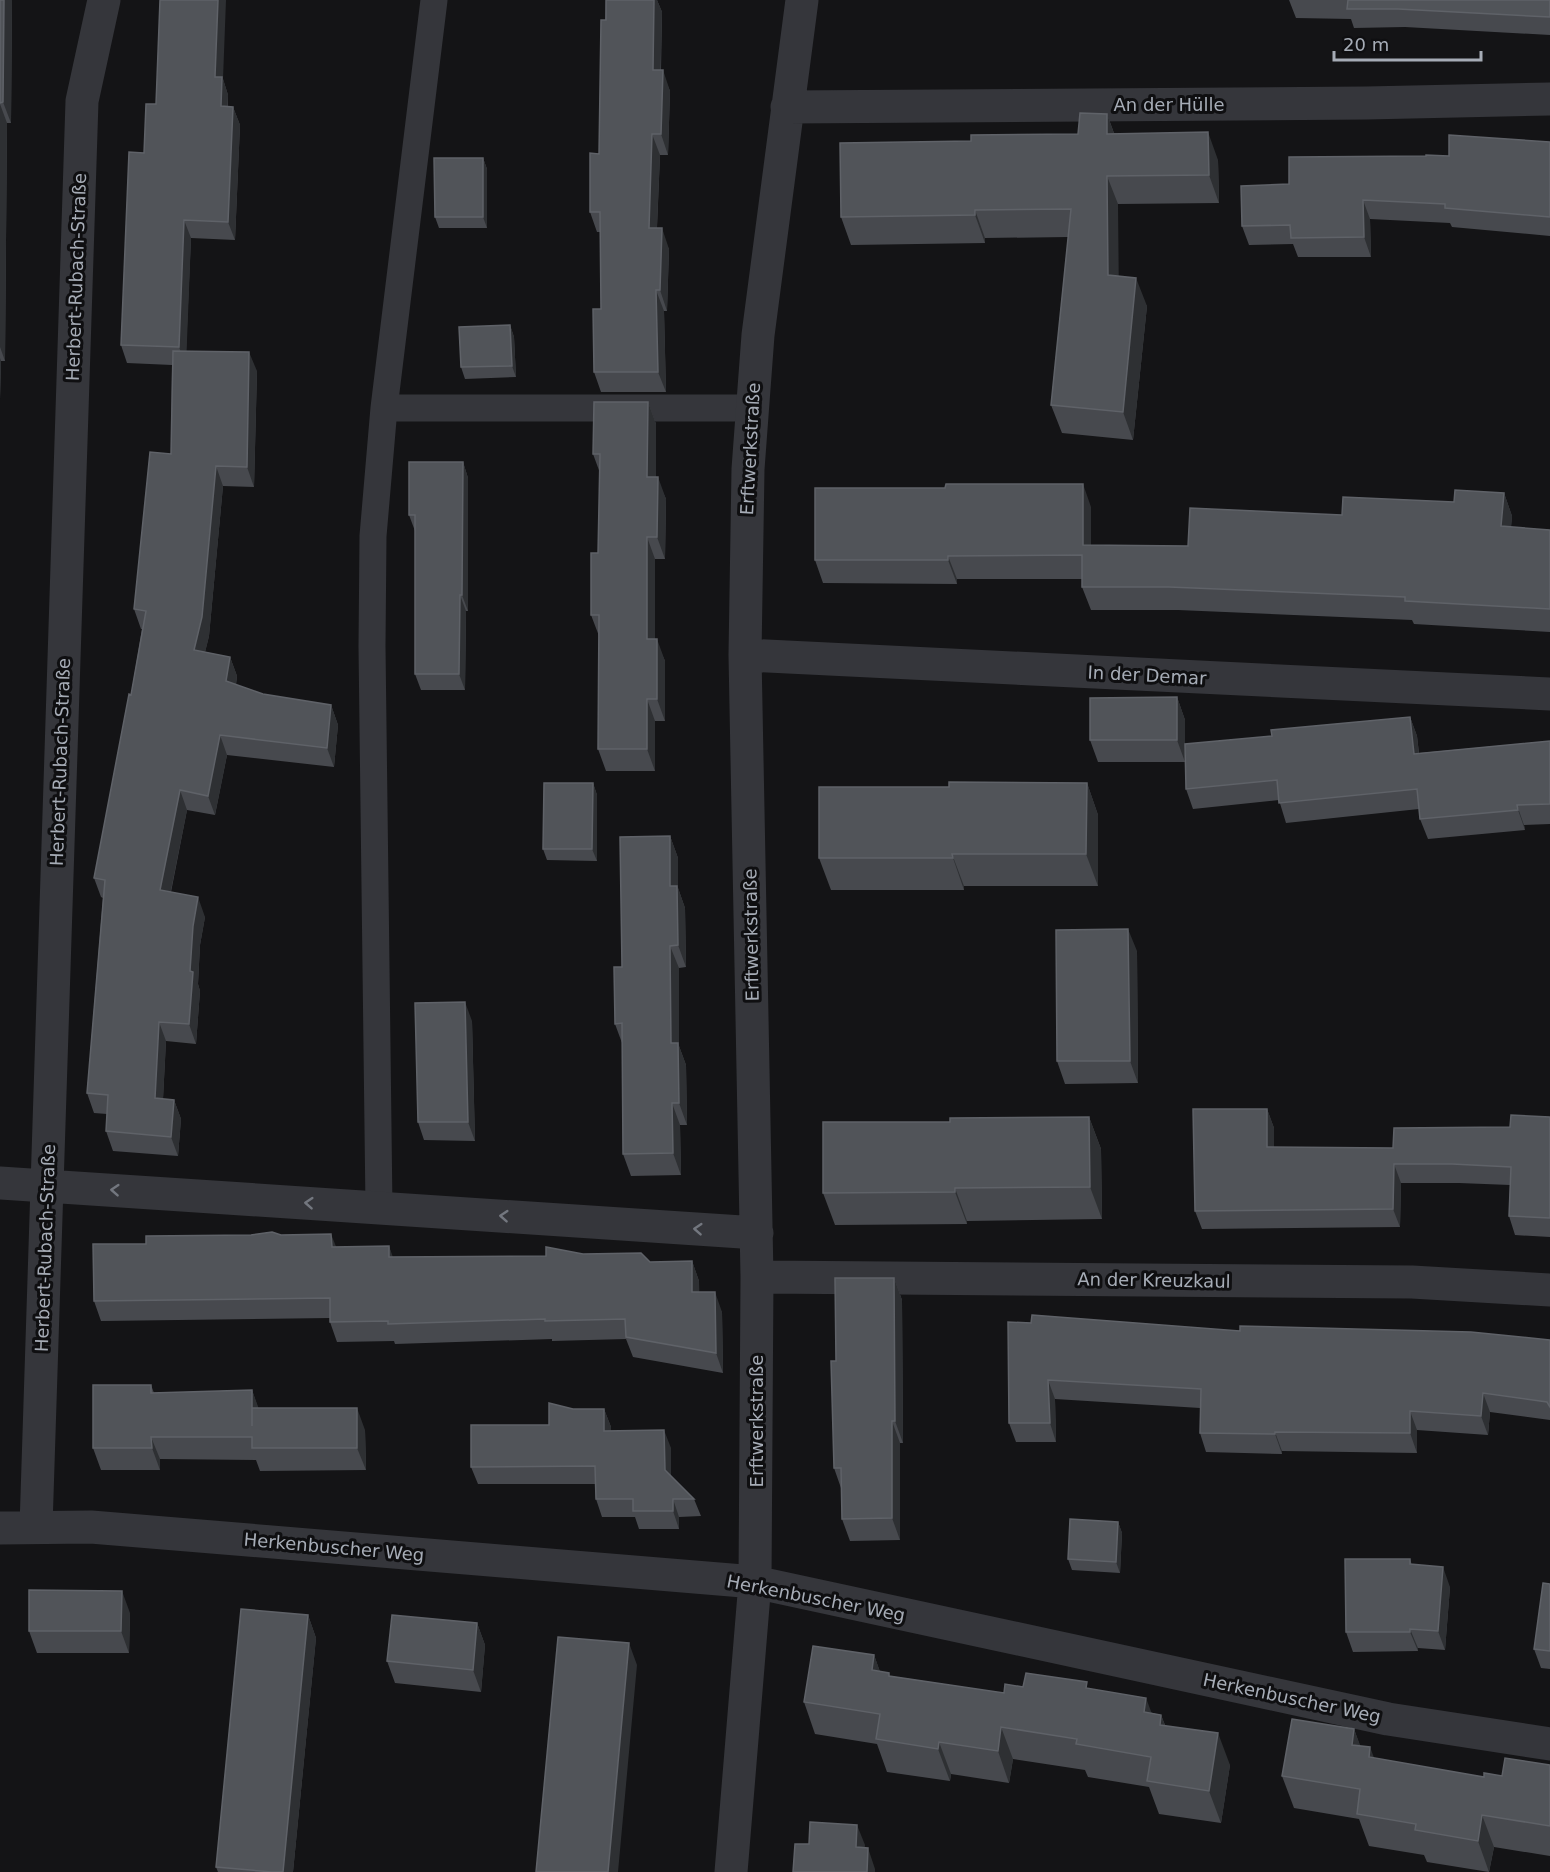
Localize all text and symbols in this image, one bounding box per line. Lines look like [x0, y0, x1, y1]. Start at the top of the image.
scale bar [1334, 24, 1481, 62]
text: 20 m [1343, 34, 1389, 55]
street label: An der Hülle [1113, 94, 1225, 115]
street label: Herbert-Rubach-Straße [62, 173, 90, 381]
street label: Erftwerkstraße [736, 382, 764, 516]
street label: Herbert-Rubach-Straße [46, 658, 74, 866]
street label: In der Demar [1087, 661, 1208, 689]
street label: Erftwerkstraße [739, 868, 763, 1002]
street label: Herbert-Rubach-Straße [31, 1144, 59, 1352]
one-way arrow [110, 1183, 119, 1196]
one-way arrow [305, 1197, 314, 1210]
one-way arrow [499, 1210, 508, 1223]
one-way arrow [694, 1223, 703, 1236]
street label: An der Kreuzkaul [1077, 1268, 1231, 1292]
street label: Erftwerkstraße [746, 1355, 767, 1487]
street label: Herkenbuscher Weg [243, 1529, 425, 1565]
street label: Herkenbuscher Weg [725, 1570, 907, 1626]
street label: Herkenbuscher Weg [1201, 1669, 1383, 1727]

